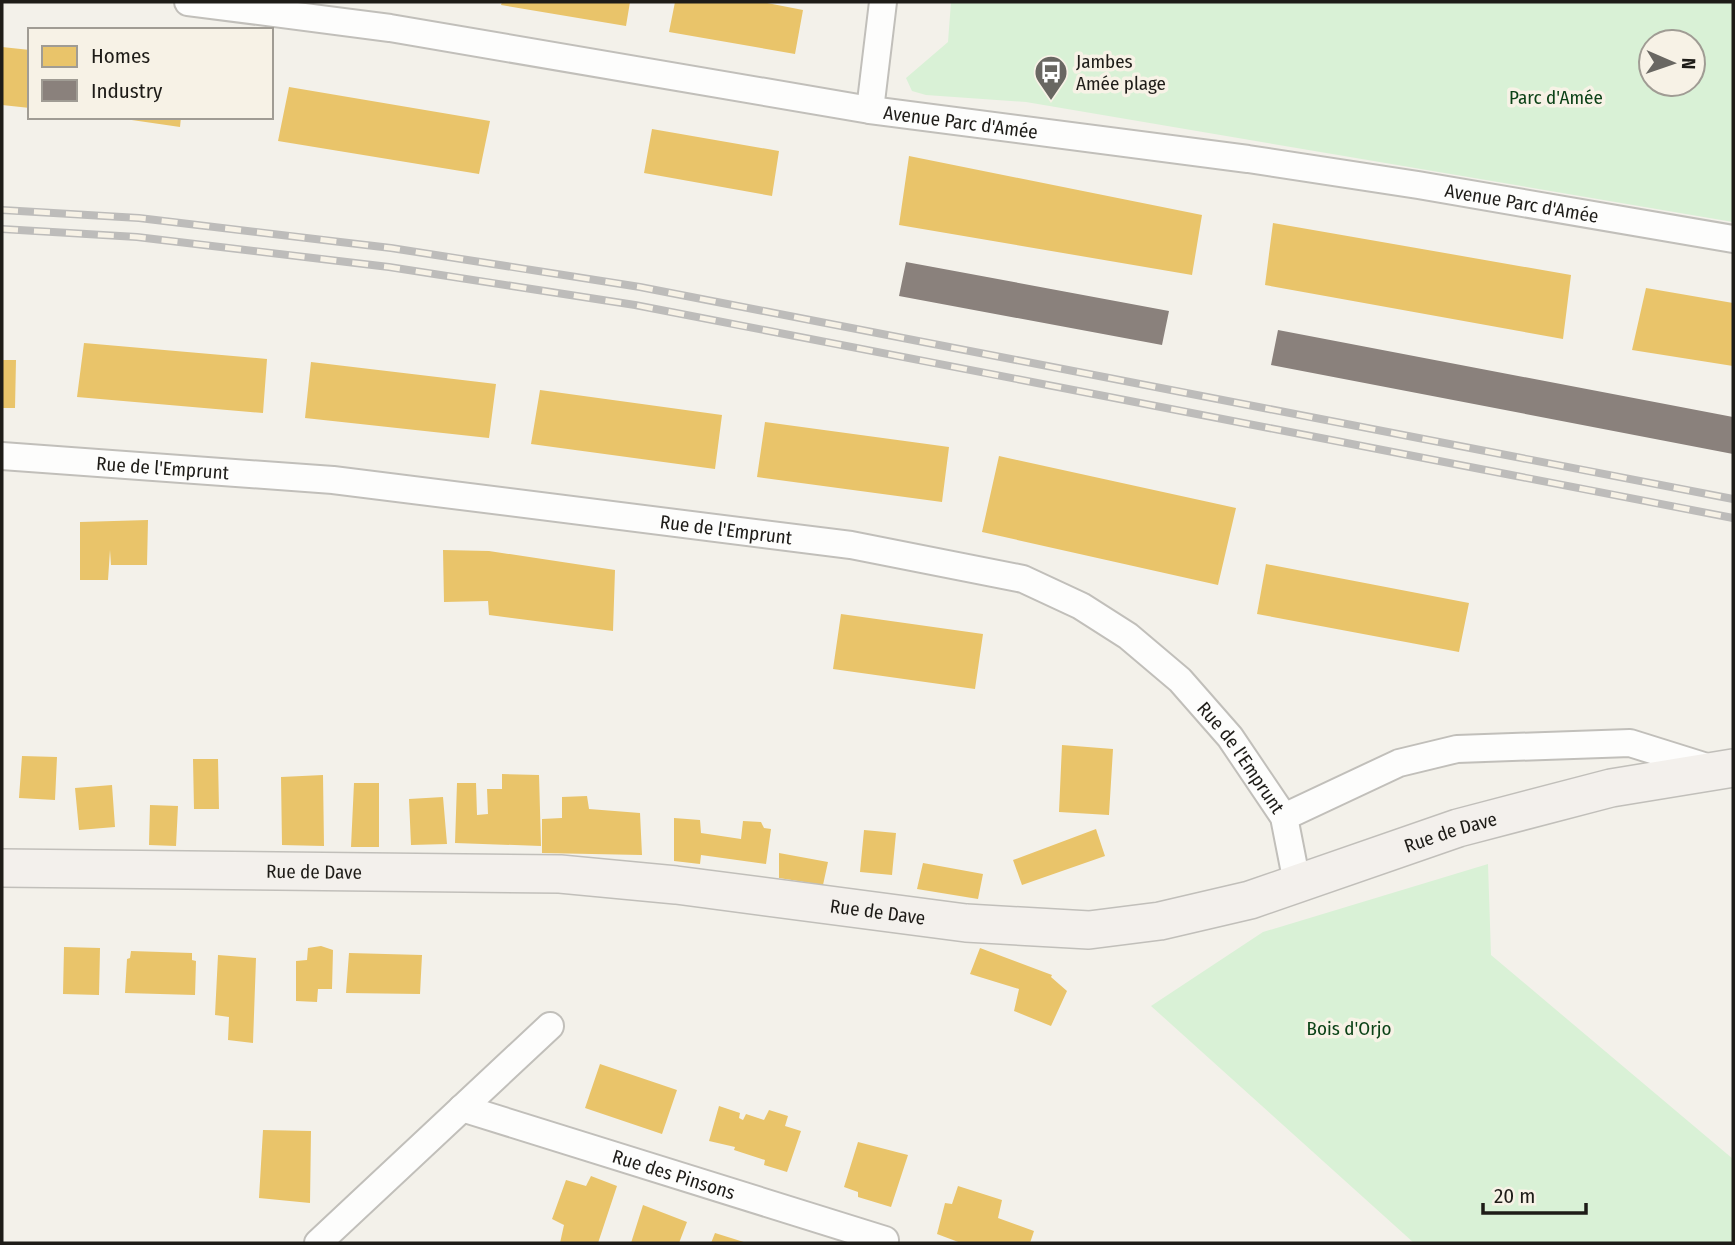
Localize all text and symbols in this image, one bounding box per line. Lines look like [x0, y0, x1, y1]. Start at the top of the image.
legend [28, 28, 273, 119]
north arrow [1637, 28, 1707, 98]
text: Homes [91, 43, 150, 69]
place label: Jambes Amée plage [1076, 50, 1166, 95]
bus stop icon: Jambes Amée plage [1032, 53, 1070, 102]
text: N [1677, 57, 1700, 70]
text: Industry [91, 78, 163, 104]
park label: Parc d'Amée [1509, 86, 1603, 109]
street label: Avenue Parc d'Amée [882, 101, 1039, 144]
street label: Avenue Parc d'Amée [1443, 179, 1600, 228]
street label: Rue de l'Emprunt [95, 452, 231, 484]
street label: Rue de l'Emprunt [659, 510, 794, 550]
street label: Rue de l'Emprunt [1192, 697, 1290, 819]
street label: Rue de Dave [1401, 807, 1499, 858]
street label: Rue de Dave [266, 860, 362, 884]
street label: Rue de Dave [829, 894, 927, 930]
park label: Bois d'Orjo [1307, 1017, 1391, 1040]
street label: Rue des Pinsons [610, 1145, 738, 1205]
scale bar [1483, 1172, 1586, 1216]
text: 20 m [1494, 1183, 1535, 1209]

